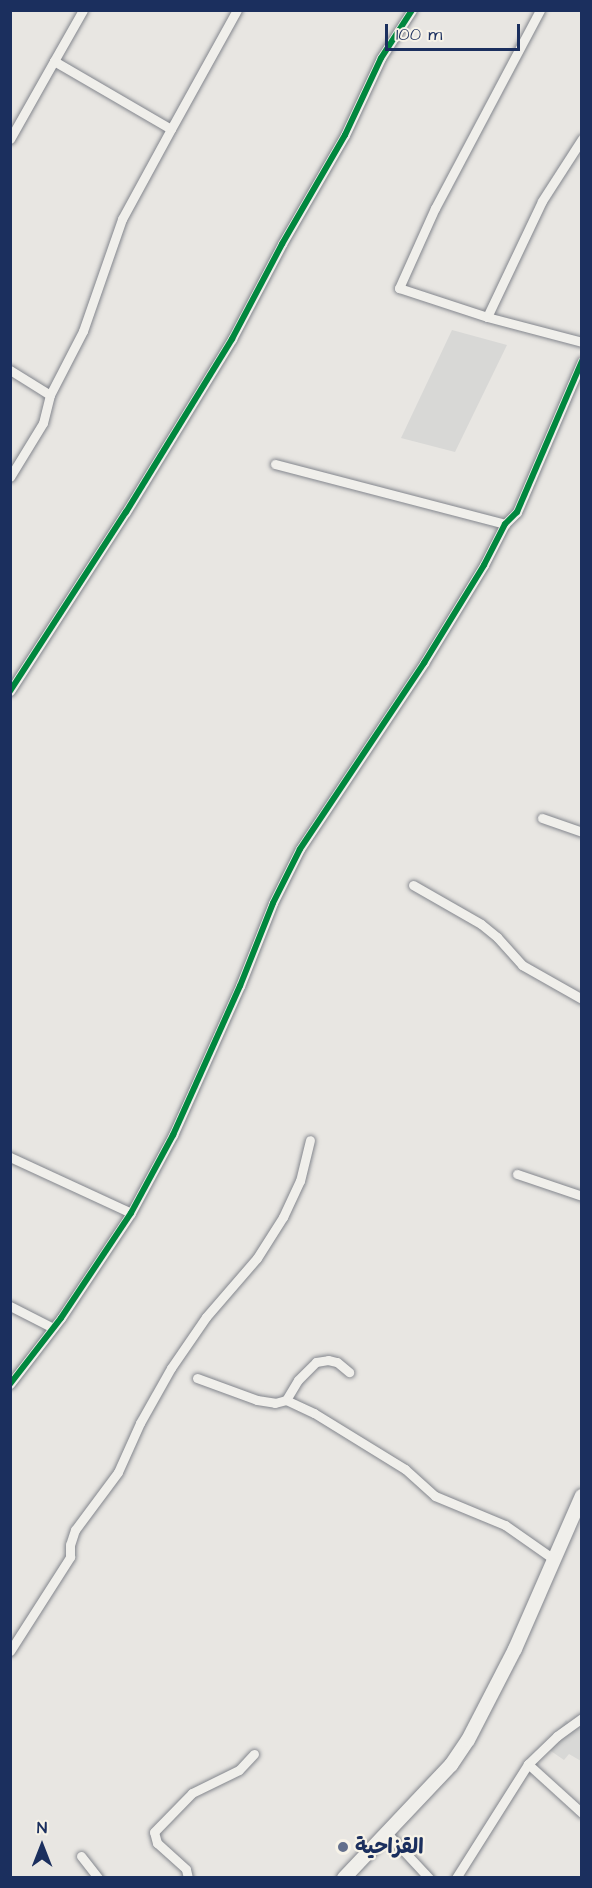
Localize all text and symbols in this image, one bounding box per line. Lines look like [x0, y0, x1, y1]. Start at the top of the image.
scale bar [388, 12, 523, 50]
text: 100 m [396, 22, 442, 47]
north arrow [12, 1816, 72, 1876]
text: N [37, 1817, 47, 1839]
place label: القزاحية [355, 1834, 424, 1860]
marker: القزاحية [336, 1840, 350, 1854]

